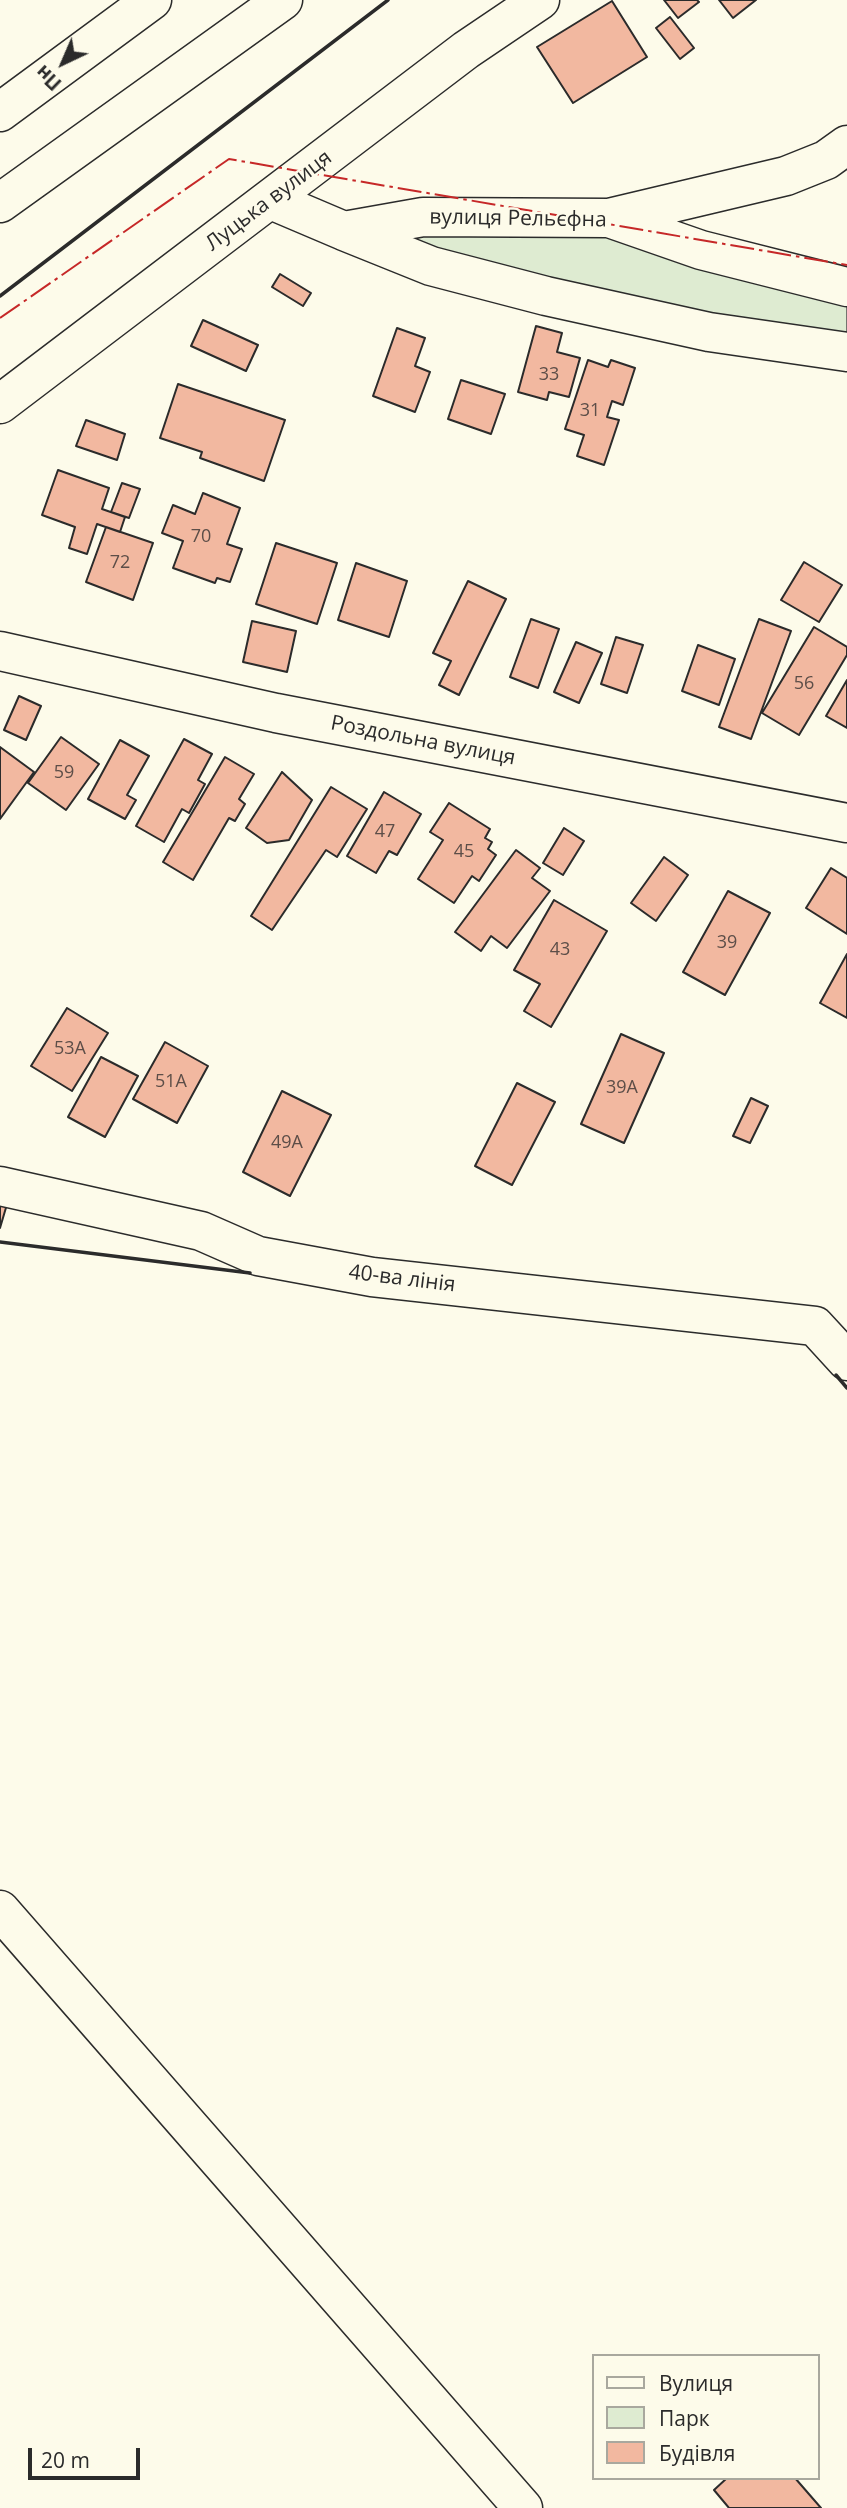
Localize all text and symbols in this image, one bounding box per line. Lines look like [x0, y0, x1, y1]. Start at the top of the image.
north arrow [28, 28, 98, 98]
text: Пн [30, 59, 67, 97]
street label: Луцька вулиця [201, 145, 337, 257]
street label: вулиця Рельєфна [429, 205, 607, 233]
house number: 33 [539, 364, 559, 386]
house number: 31 [580, 400, 600, 422]
house number: 70 [191, 526, 211, 548]
house number: 72 [110, 552, 130, 574]
house number: 56 [794, 673, 814, 695]
street label: Роздольна вулиця [328, 711, 518, 771]
house number: 59 [54, 762, 74, 784]
house number: 47 [375, 821, 395, 843]
house number: 45 [454, 841, 474, 863]
house number: 39 [717, 932, 737, 954]
house number: 43 [550, 939, 570, 961]
house number: 53А [54, 1038, 86, 1060]
house number: 51А [155, 1071, 187, 1093]
house number: 39А [606, 1077, 638, 1099]
house number: 49А [271, 1132, 303, 1154]
street label: 40-ва лінія [347, 1260, 457, 1298]
legend [592, 2354, 819, 2480]
text: Вулиця [659, 2369, 733, 2397]
text: Парк [659, 2404, 710, 2432]
scale bar [32, 2434, 144, 2478]
text: Будівля [659, 2439, 735, 2467]
text: 20 m [41, 2446, 90, 2474]

